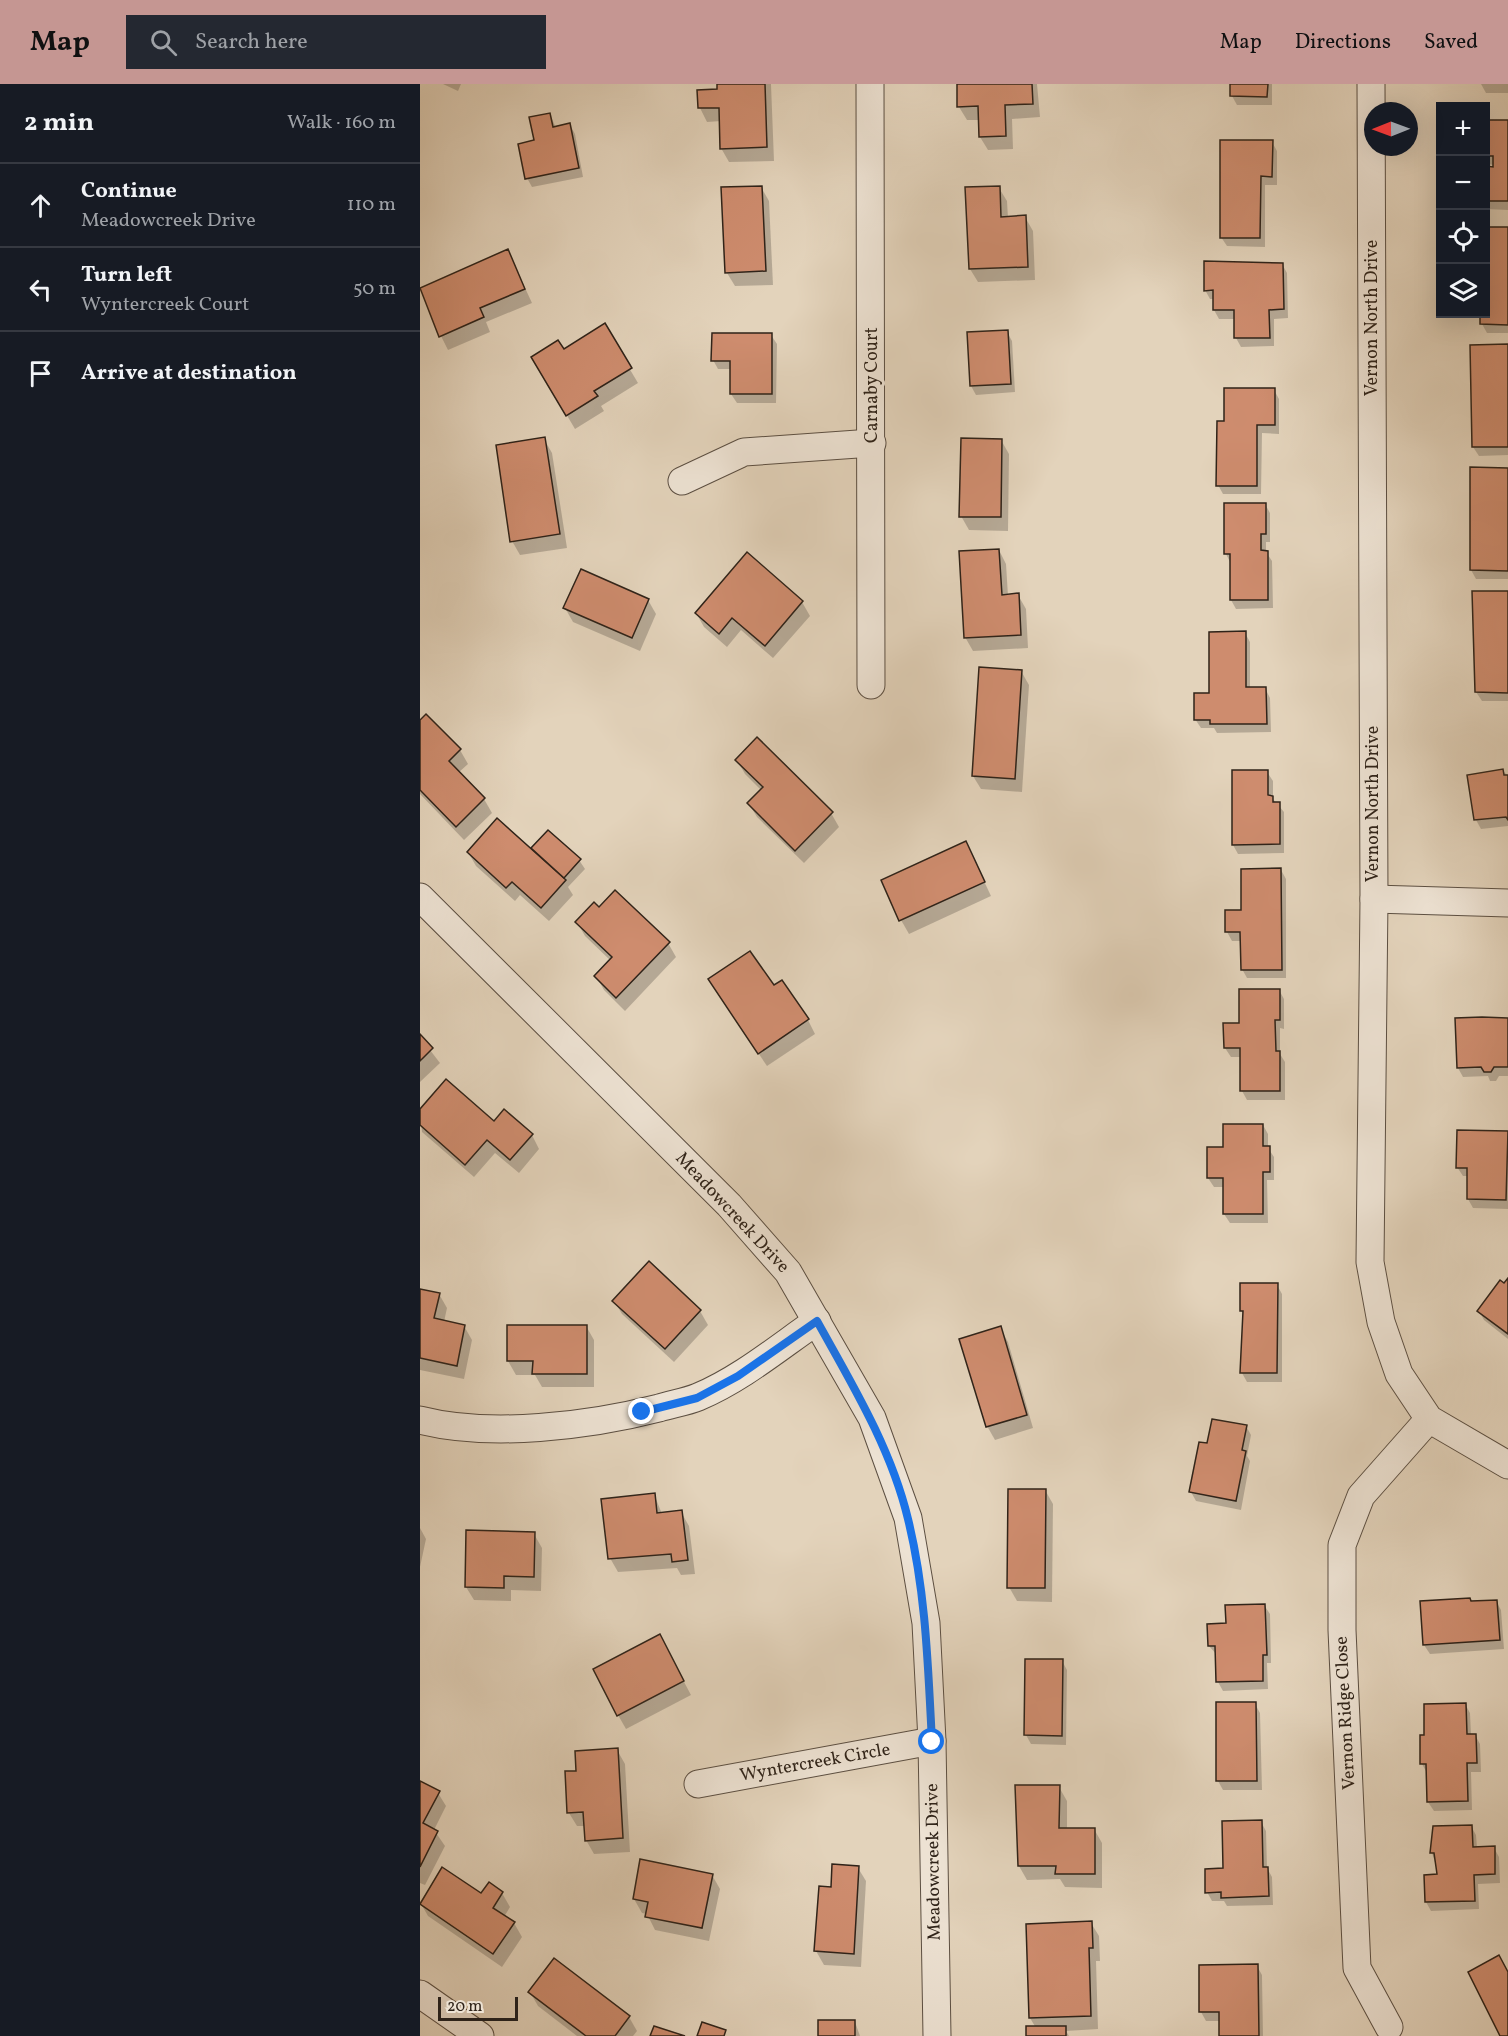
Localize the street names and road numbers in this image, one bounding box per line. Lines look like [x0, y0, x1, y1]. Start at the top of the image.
street label: Vernon North Drive [1360, 240, 1385, 396]
street label: Carnaby Court [860, 327, 885, 443]
street label: Vernon North Drive [1361, 726, 1386, 882]
street label: Meadowcreek Drive [669, 1147, 795, 1279]
street label: Vernon Ridge Close [1329, 1636, 1363, 1790]
street label: Wyntercreek Circle [738, 1737, 892, 1789]
street label: Meadowcreek Drive [920, 1783, 948, 1941]

